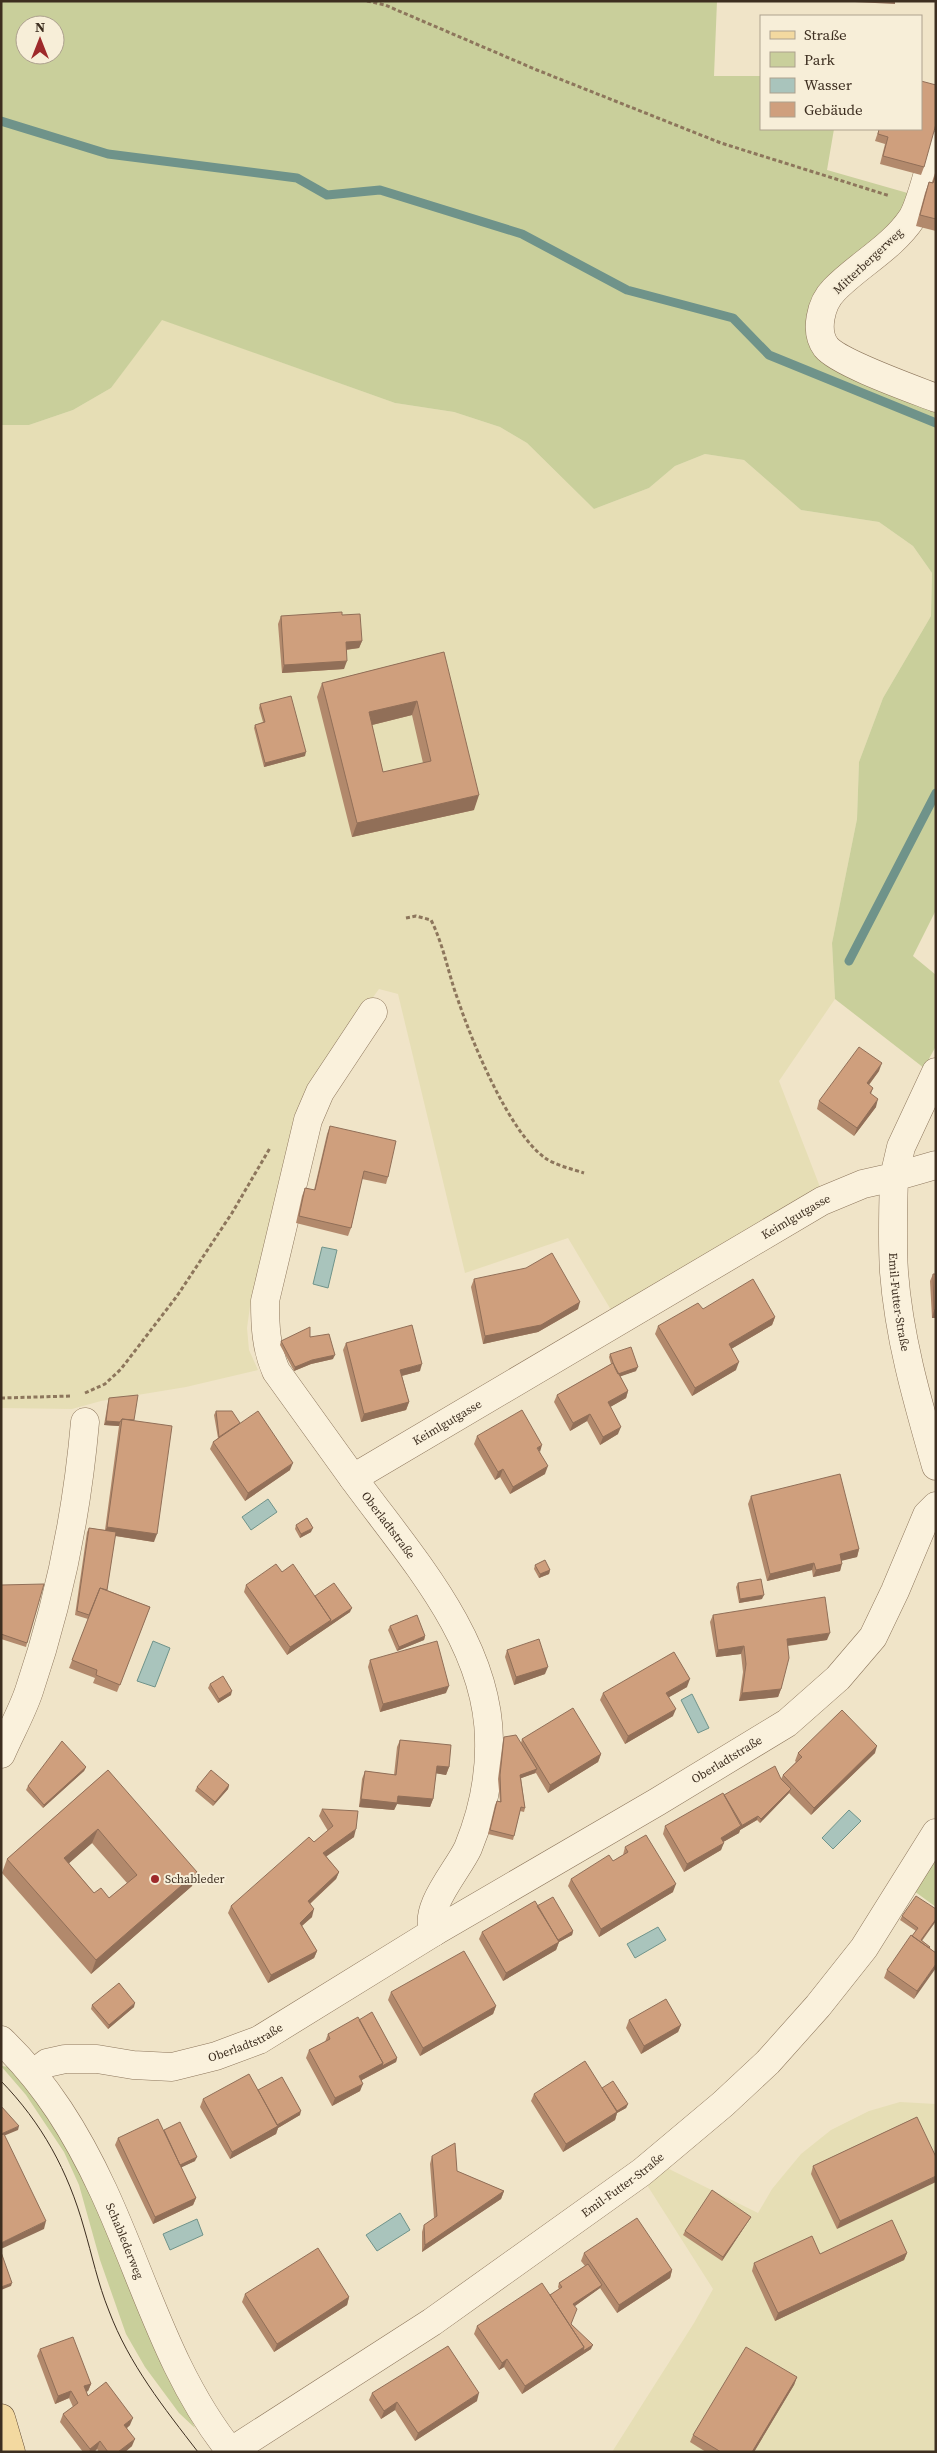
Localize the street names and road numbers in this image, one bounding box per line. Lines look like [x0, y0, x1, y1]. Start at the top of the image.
street label: Mitterbergerweg [830, 224, 906, 298]
street label: Keimlgutgasse [758, 1190, 833, 1243]
street label: Emil-Futter-Straße [885, 1252, 914, 1353]
street label: Keimlgutgasse [410, 1396, 485, 1449]
street label: Oberladtstraße [358, 1488, 419, 1562]
street label: Oberladtstraße [688, 1732, 765, 1787]
street label: Oberladtstraße [206, 2019, 286, 2066]
street label: Emil-Futter-Straße [578, 2149, 667, 2221]
street label: Schablederweg [102, 2200, 148, 2282]

